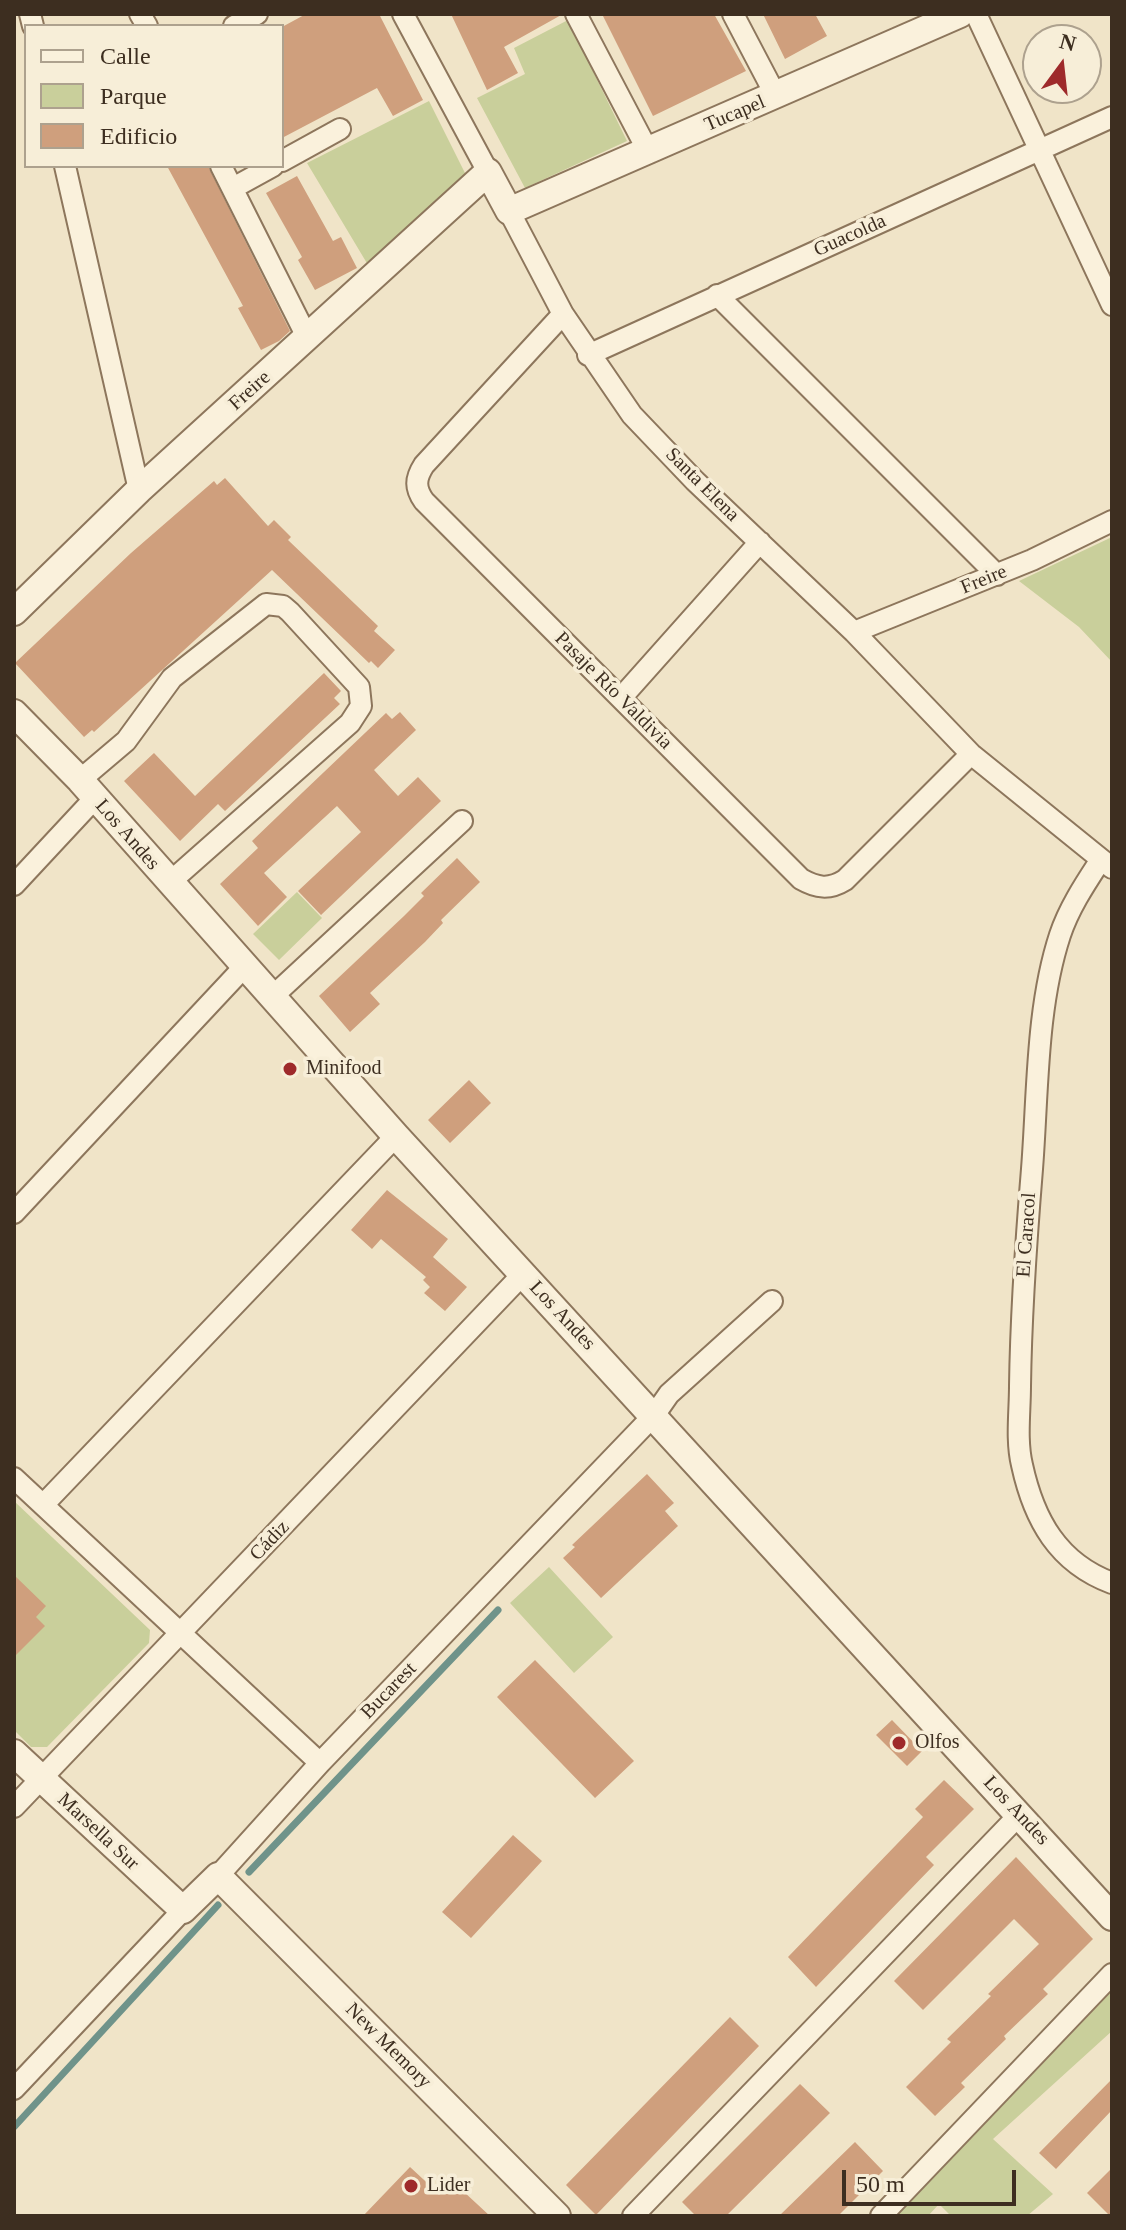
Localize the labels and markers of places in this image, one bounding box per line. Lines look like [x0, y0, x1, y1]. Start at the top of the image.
place label: Minifood [306, 1057, 382, 1081]
marker: Minifood [281, 1060, 299, 1078]
place label: Olfos [915, 1731, 959, 1755]
marker: Olfos [890, 1734, 908, 1752]
place label: Lider [427, 2174, 470, 2198]
marker: Lider [402, 2177, 420, 2195]

